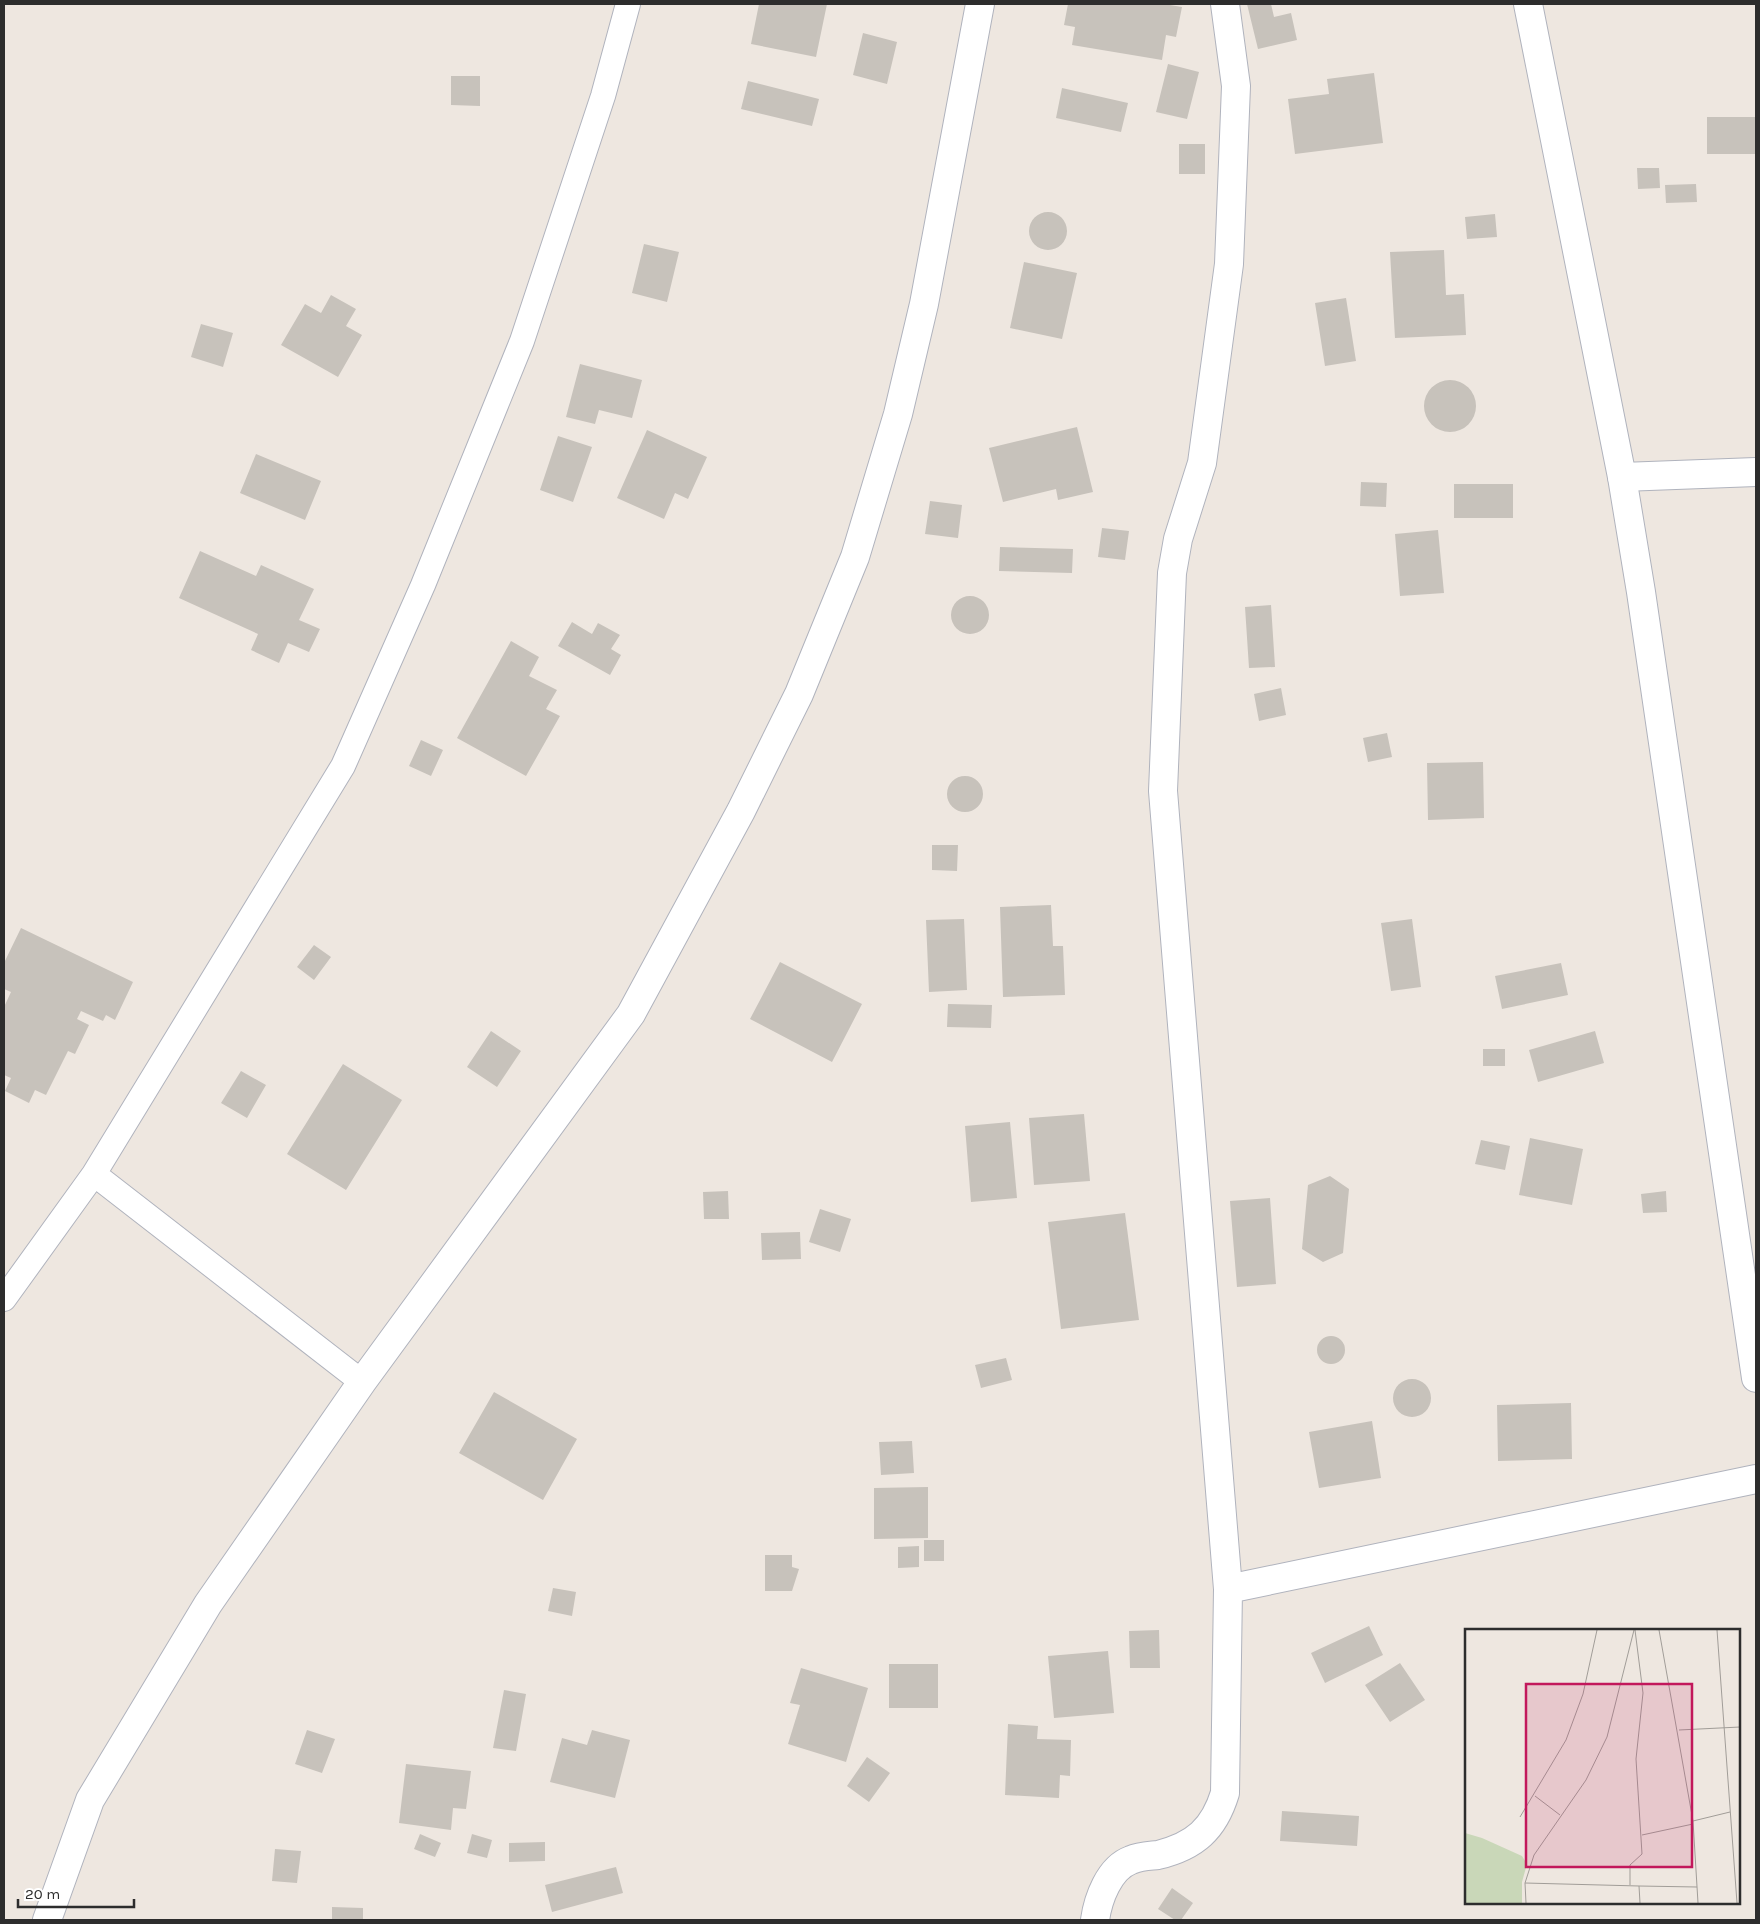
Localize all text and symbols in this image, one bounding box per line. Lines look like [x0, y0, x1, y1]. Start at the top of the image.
inset map [1465, 1629, 1740, 1904]
scale bar [18, 1876, 134, 1908]
text: 20 m [25, 1885, 60, 1903]

